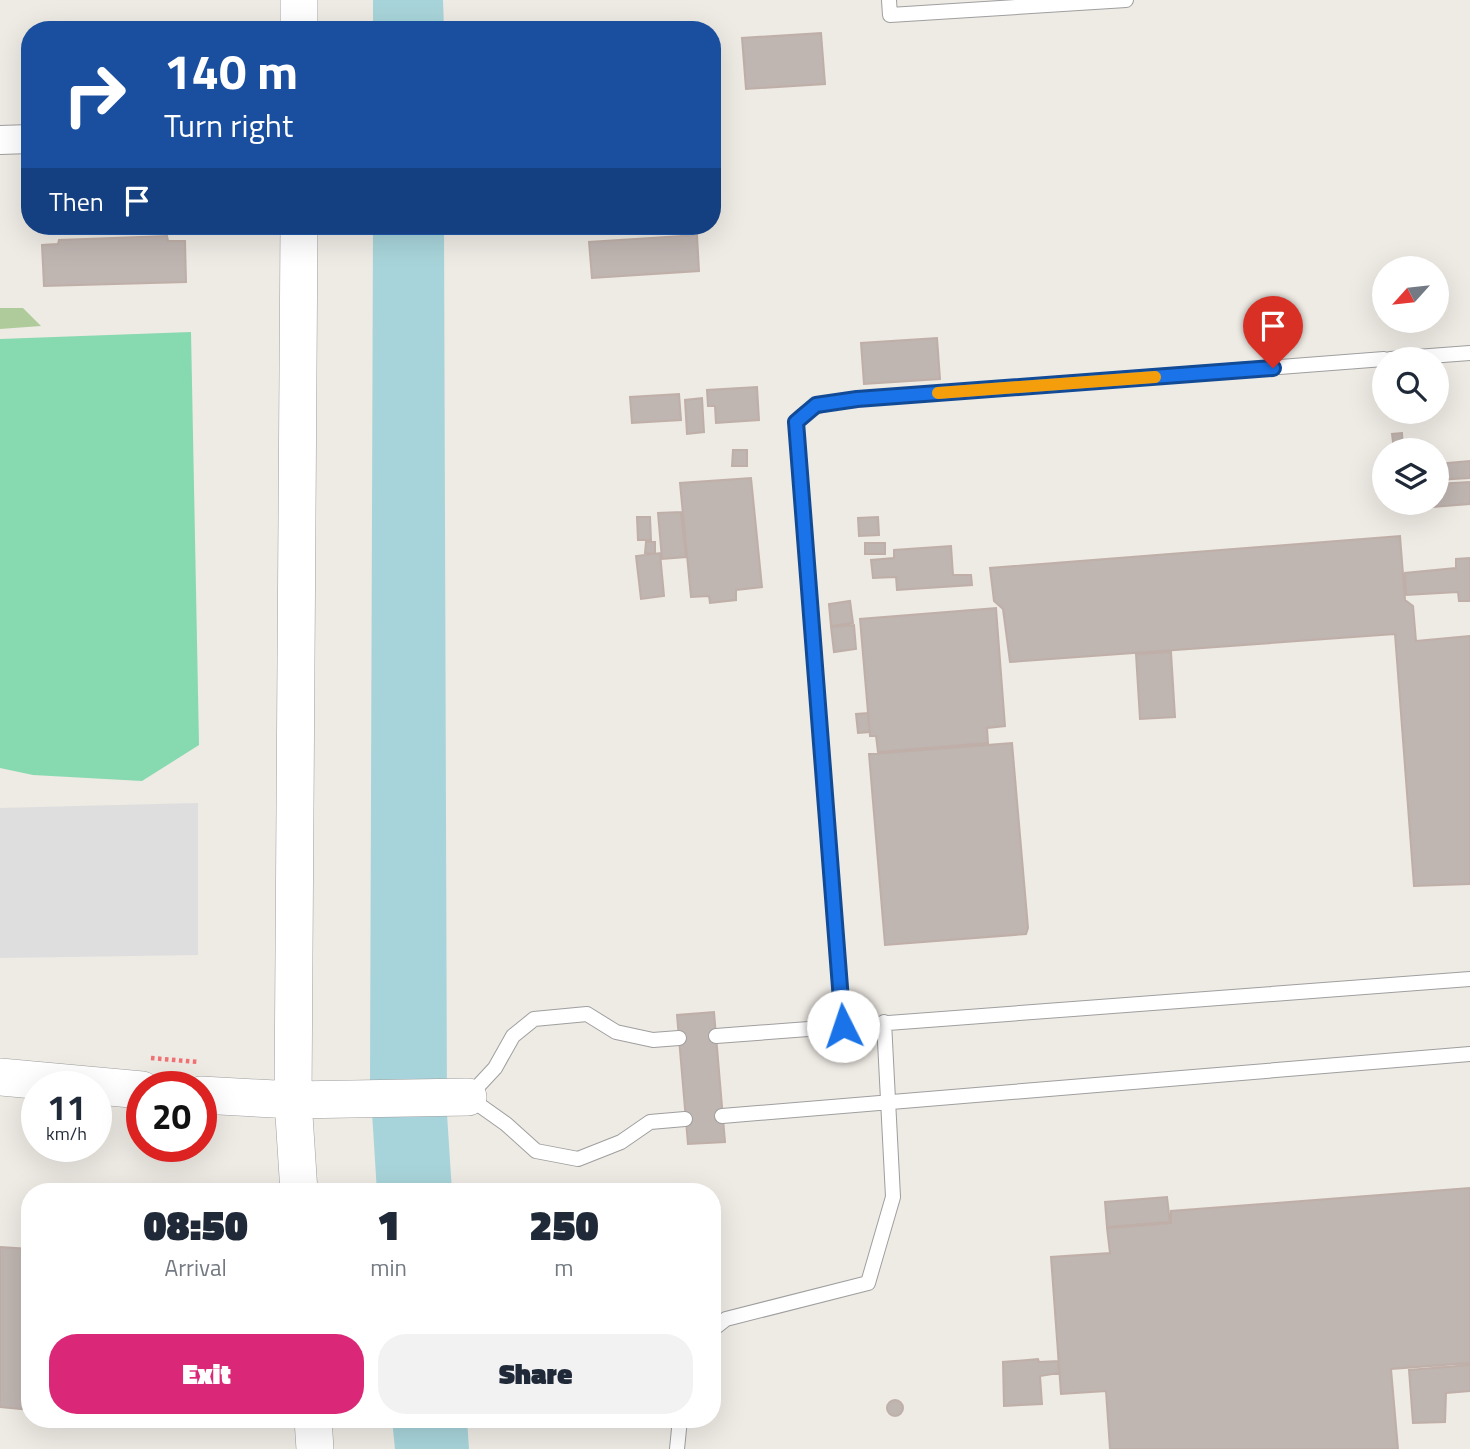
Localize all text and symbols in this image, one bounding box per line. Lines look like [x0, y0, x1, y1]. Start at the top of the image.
text: 140 m [164, 33, 298, 108]
icon: right [49, 49, 140, 140]
text: Turn right [164, 101, 293, 149]
text: Then [49, 182, 104, 221]
icon: arrive [118, 182, 156, 220]
north arrow [1372, 256, 1449, 332]
map controls [1372, 256, 1449, 515]
pin [1243, 296, 1303, 368]
icon: arrive [1254, 307, 1292, 345]
button: search [1372, 347, 1449, 424]
button: layers [1372, 438, 1449, 515]
position arrow [806, 989, 880, 1063]
speed limit sign: 20 [126, 1071, 217, 1162]
text: 11 [47, 1080, 86, 1134]
text: km/h [46, 1120, 87, 1147]
text: 08:50 [143, 1192, 248, 1256]
text: 1 [377, 1192, 400, 1256]
text: 250 [529, 1192, 599, 1256]
text: Arrival [164, 1250, 227, 1285]
text: min [370, 1250, 407, 1285]
text: m [554, 1250, 574, 1285]
button: Exit [49, 1334, 364, 1414]
button: Share [378, 1334, 693, 1414]

